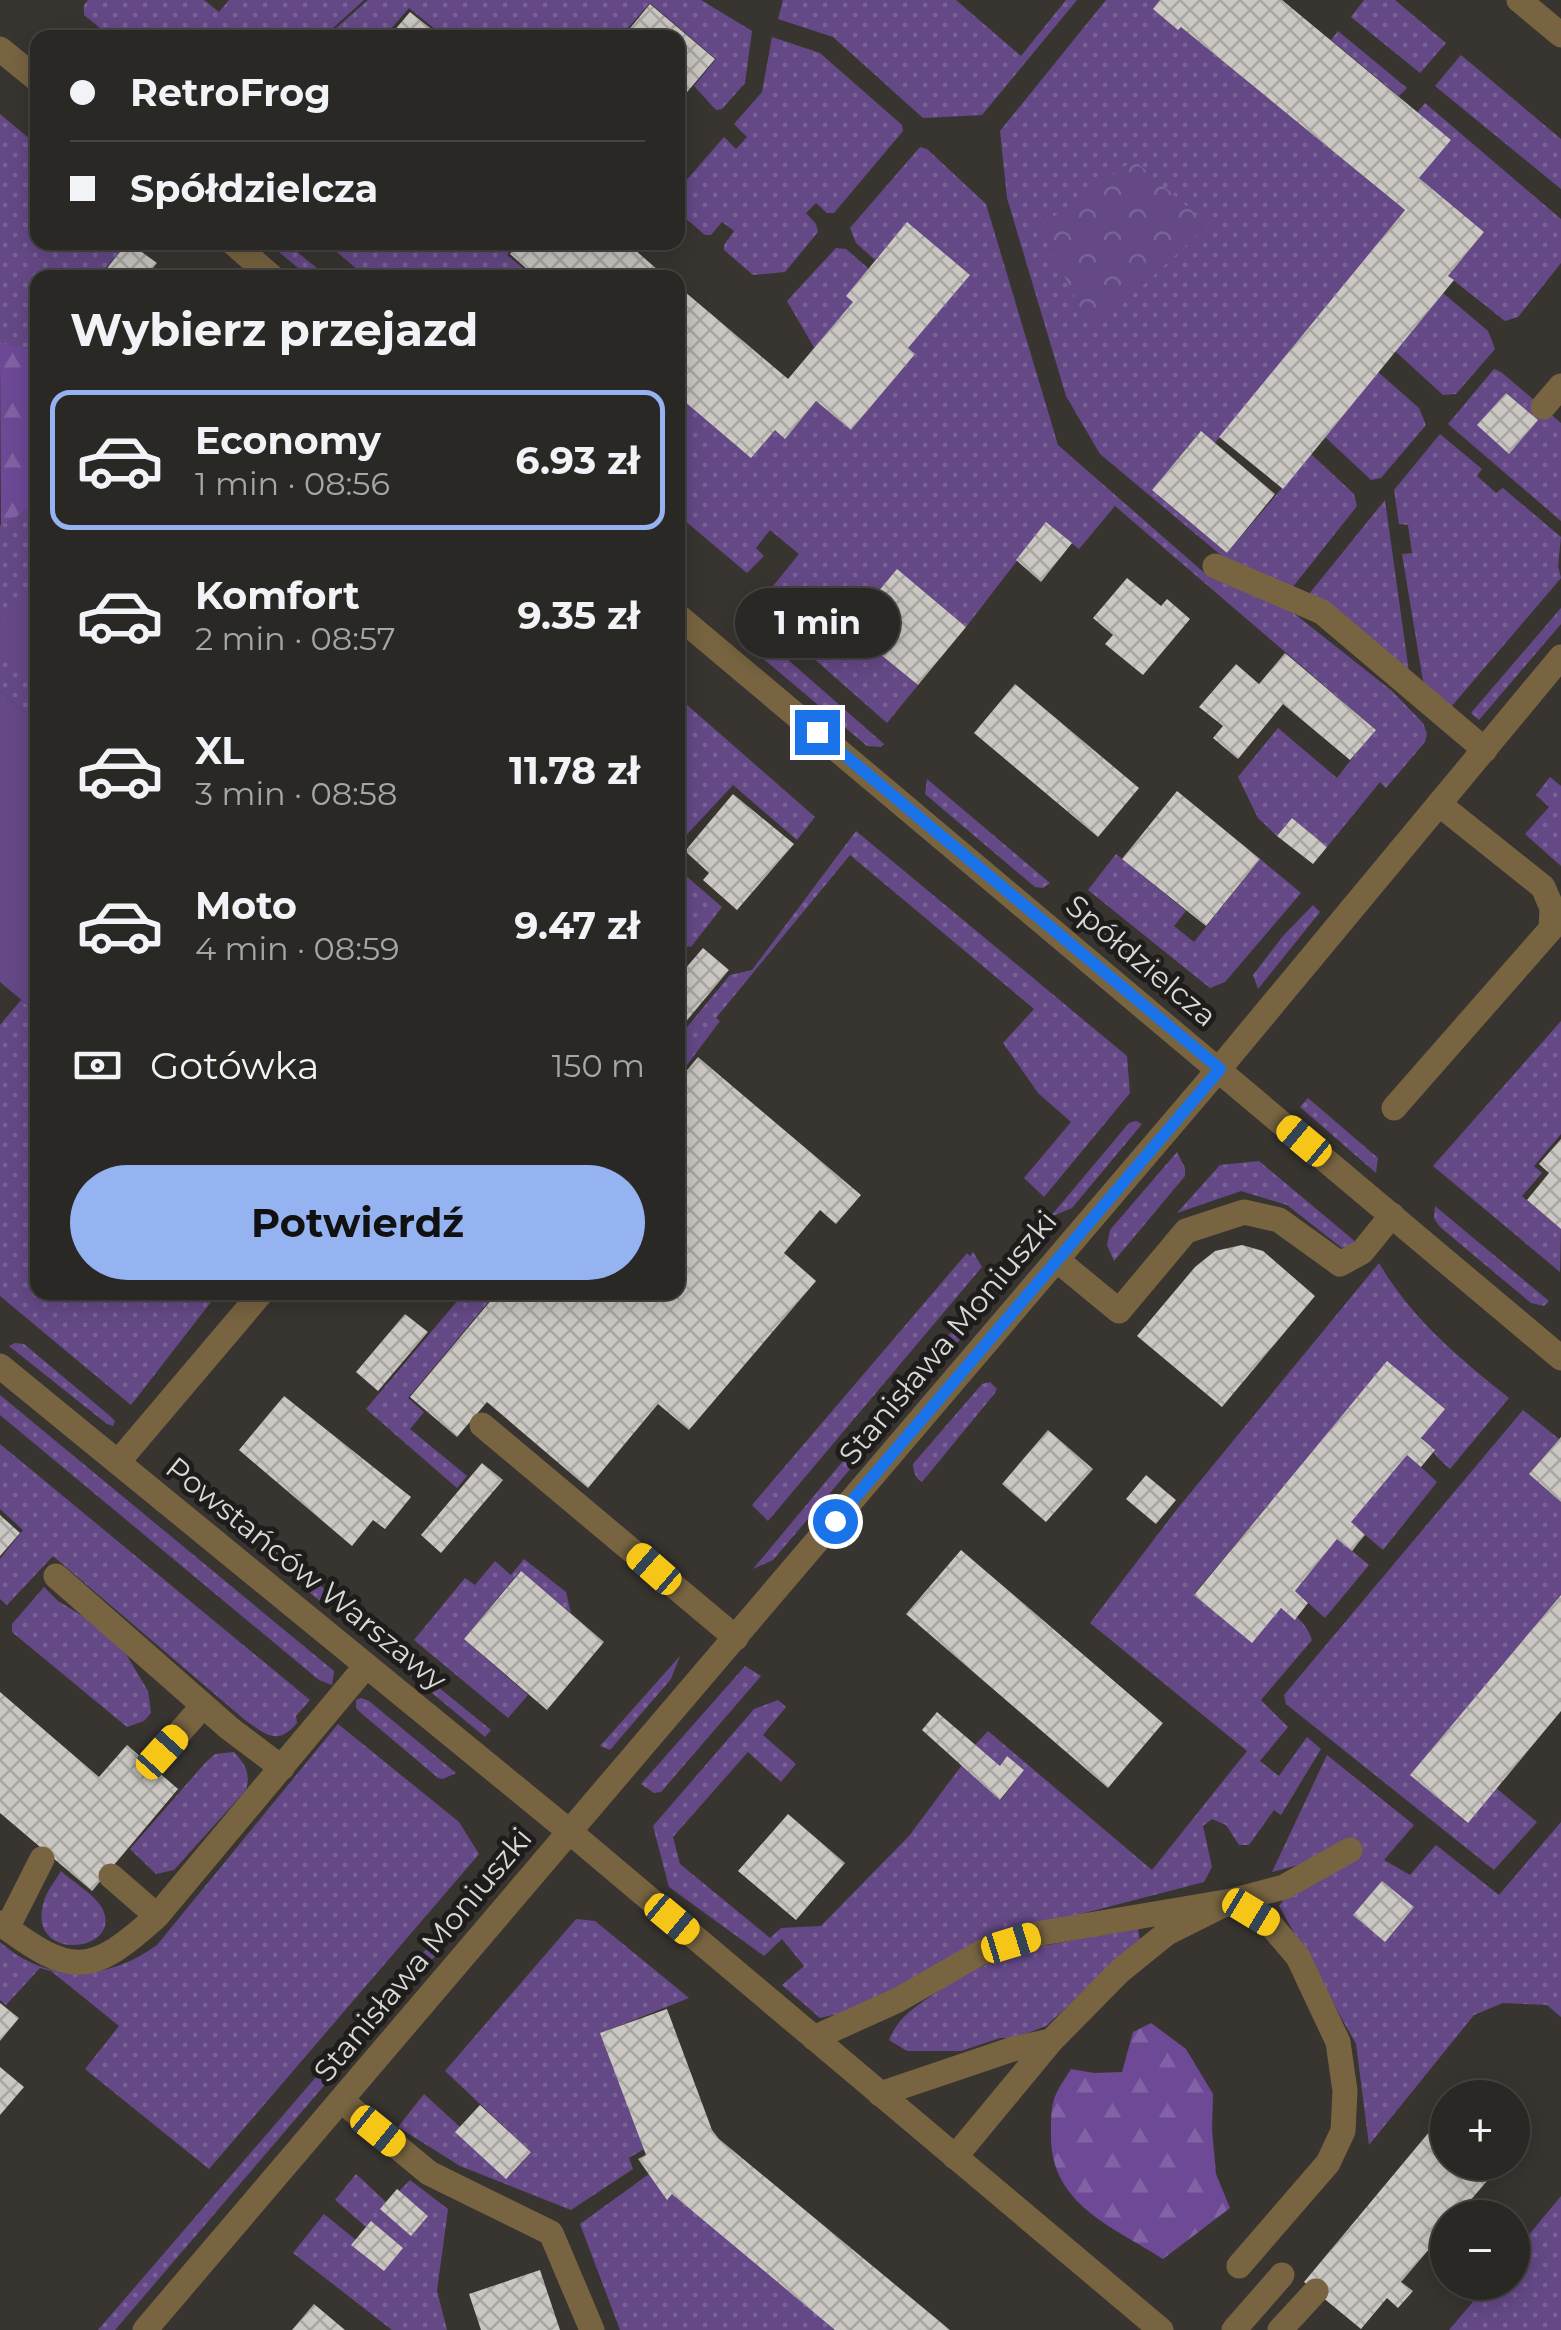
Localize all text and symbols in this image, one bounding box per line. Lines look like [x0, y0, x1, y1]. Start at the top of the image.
text: RetroFrog [130, 69, 331, 116]
text: Spółdzielcza [130, 165, 378, 212]
text: Wybierz przejazd [70, 302, 478, 357]
icon: car [75, 415, 165, 505]
text: Economy [195, 417, 381, 464]
text: 6.93 zł [515, 437, 640, 484]
text: 1 min · 08:56 [195, 464, 390, 503]
icon: car [75, 570, 165, 660]
text: Komfort [195, 572, 360, 619]
callout: 1 min [734, 587, 900, 657]
text: 9.35 zł [517, 592, 640, 639]
text: 1 min [774, 603, 861, 642]
text: 2 min · 08:57 [195, 619, 396, 658]
route end [795, 710, 840, 755]
icon: car [75, 725, 165, 815]
text: XL [195, 727, 244, 774]
text: 11.78 zł [509, 747, 640, 794]
text: 3 min · 08:58 [195, 774, 397, 813]
icon: car [75, 880, 165, 970]
text: Moto [195, 882, 297, 929]
street label: Spółdzielcza [1058, 887, 1224, 1034]
text: 9.47 zł [514, 902, 640, 949]
text: 4 min · 08:59 [195, 929, 400, 968]
icon: cash [70, 1038, 125, 1093]
text: Gotówka [150, 1042, 319, 1089]
text: 150 m [552, 1046, 645, 1085]
car [1271, 1110, 1337, 1172]
button: Potwierdź [70, 1165, 645, 1280]
street label: Stanisława Moniuszki [831, 1203, 1065, 1472]
street label: Powstańców Warszawy [159, 1449, 455, 1699]
route start [813, 1499, 858, 1544]
car [622, 1538, 686, 1600]
car [131, 1720, 193, 1784]
street label: Stanisława Moniuszki [306, 1820, 540, 2089]
car [1218, 1884, 1284, 1940]
car [639, 1888, 705, 1950]
car [978, 1920, 1044, 1966]
map controls [1430, 2080, 1530, 2300]
button: + [1430, 2080, 1530, 2180]
car [345, 2100, 411, 2162]
button: − [1430, 2200, 1530, 2300]

